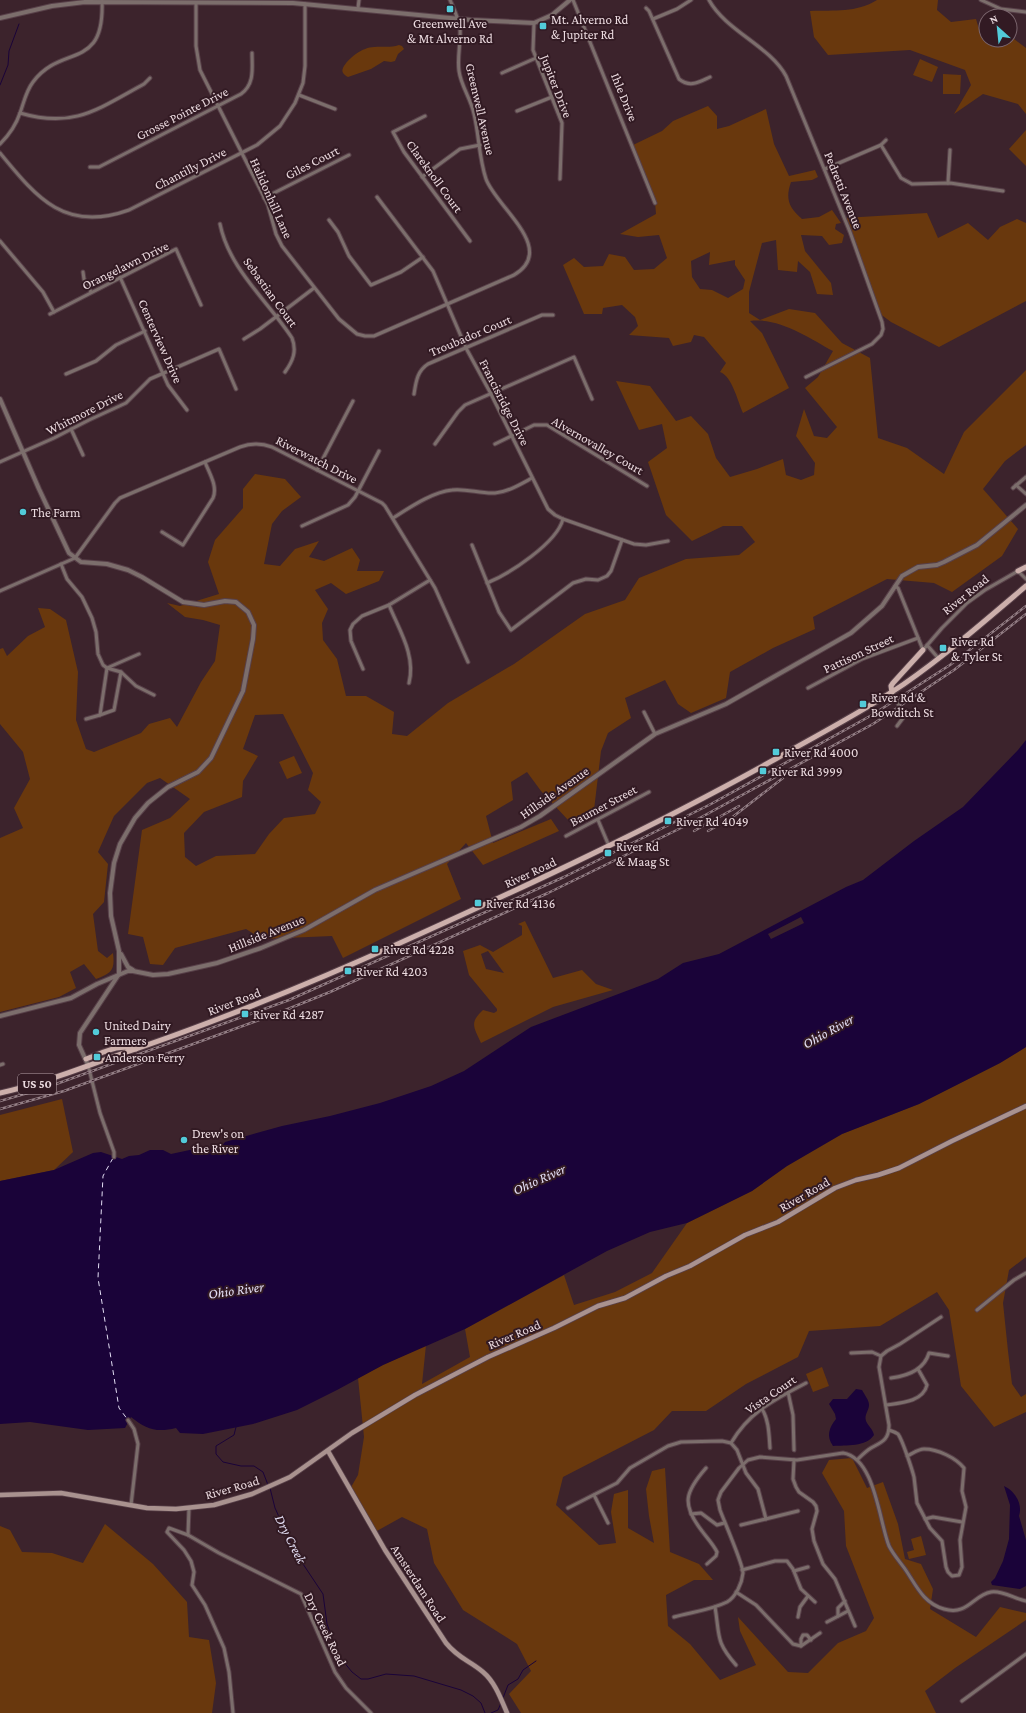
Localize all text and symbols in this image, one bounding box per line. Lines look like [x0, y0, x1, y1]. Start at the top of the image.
marker: Greenwell Ave & Mt Alverno Rd [445, 4, 455, 14]
north arrow [978, 8, 1018, 48]
place label: Mt. Alverno Rd & Jupiter Rd [551, 12, 628, 42]
text: N [987, 12, 1000, 26]
place label: Greenwell Ave & Mt Alverno Rd [407, 16, 493, 46]
marker: Mt. Alverno Rd & Jupiter Rd [538, 21, 548, 31]
street label: Jupiter Drive [537, 52, 576, 120]
street label: Greenwell Avenue [463, 62, 498, 157]
street label: Ihle Drive [608, 71, 641, 124]
street label: Grosse Pointe Drive [134, 84, 231, 143]
street label: Clareknoll Court [403, 137, 466, 216]
street label: Giles Court [283, 142, 342, 182]
street label: Chantilly Drive [152, 144, 229, 193]
street label: Pedretti Avenue [821, 150, 866, 231]
street label: Halidonhill Lane [247, 156, 296, 241]
street label: Orangelawn Drive [79, 238, 171, 293]
street label: Sebastian Court [240, 254, 301, 331]
street label: Centerview Drive [135, 297, 186, 386]
street label: Troubador Court [427, 311, 514, 359]
street label: Francisridge Drive [476, 356, 533, 448]
street label: Whitmore Drive [43, 386, 125, 438]
street label: Alvernovalley Court [549, 413, 647, 478]
street label: Riverwatch Drive [273, 432, 360, 487]
place label: The Farm [31, 505, 81, 520]
marker: The Farm [18, 507, 28, 517]
street label: River Road [939, 571, 992, 618]
street label: Pattison Street [821, 630, 896, 676]
place label: River Rd & Tyler St [951, 634, 1003, 664]
marker: River Rd & Tyler St [938, 643, 948, 653]
place label: River Rd & Bowditch St [871, 690, 934, 720]
marker: River Rd & Bowditch St [858, 699, 868, 709]
place label: River Rd 4000 [784, 745, 858, 760]
marker: River Rd 4000 [771, 747, 781, 757]
street label: Hillside Avenue [517, 763, 592, 822]
place label: River Rd 3999 [771, 764, 843, 779]
marker: River Rd 3999 [758, 766, 768, 776]
street label: Baumer Street [567, 781, 640, 829]
place label: River Rd 4049 [676, 814, 749, 829]
marker: River Rd 4049 [663, 816, 673, 826]
place label: River Rd & Maag St [616, 839, 670, 869]
marker: River Rd & Maag St [603, 848, 613, 858]
street label: River Road [502, 854, 559, 891]
place label: River Rd 4136 [486, 896, 555, 911]
marker: River Rd 4136 [473, 898, 483, 908]
street label: Hillside Avenue [226, 911, 307, 956]
place label: River Rd 4228 [383, 942, 454, 957]
marker: River Rd 4228 [370, 944, 380, 954]
place label: River Rd 4203 [356, 964, 428, 979]
marker: River Rd 4203 [343, 966, 353, 976]
street label: River Road [206, 984, 263, 1018]
place label: River Rd 4287 [253, 1007, 324, 1022]
marker: River Rd 4287 [240, 1009, 250, 1019]
water label: Ohio River [800, 1010, 857, 1052]
place label: United Dairy Farmers [104, 1018, 172, 1048]
marker: United Dairy Farmers [91, 1027, 101, 1037]
place label: Anderson Ferry [105, 1050, 186, 1065]
marker: Anderson Ferry [92, 1052, 102, 1062]
road number: US 50 [18, 1074, 56, 1094]
place label: Drew's on the River [192, 1126, 244, 1156]
marker: Drew's on the River [179, 1135, 189, 1145]
water label: Ohio River [510, 1160, 569, 1198]
street label: River Road [776, 1174, 832, 1215]
water label: Ohio River [207, 1278, 266, 1302]
street label: River Road [486, 1317, 543, 1352]
street label: Vista Court [742, 1372, 799, 1417]
street label: River Road [203, 1473, 261, 1502]
water label: Dry Creek [272, 1512, 310, 1567]
street label: Amsterdam Road [388, 1542, 449, 1625]
street label: Dry Creek Road [301, 1590, 350, 1669]

